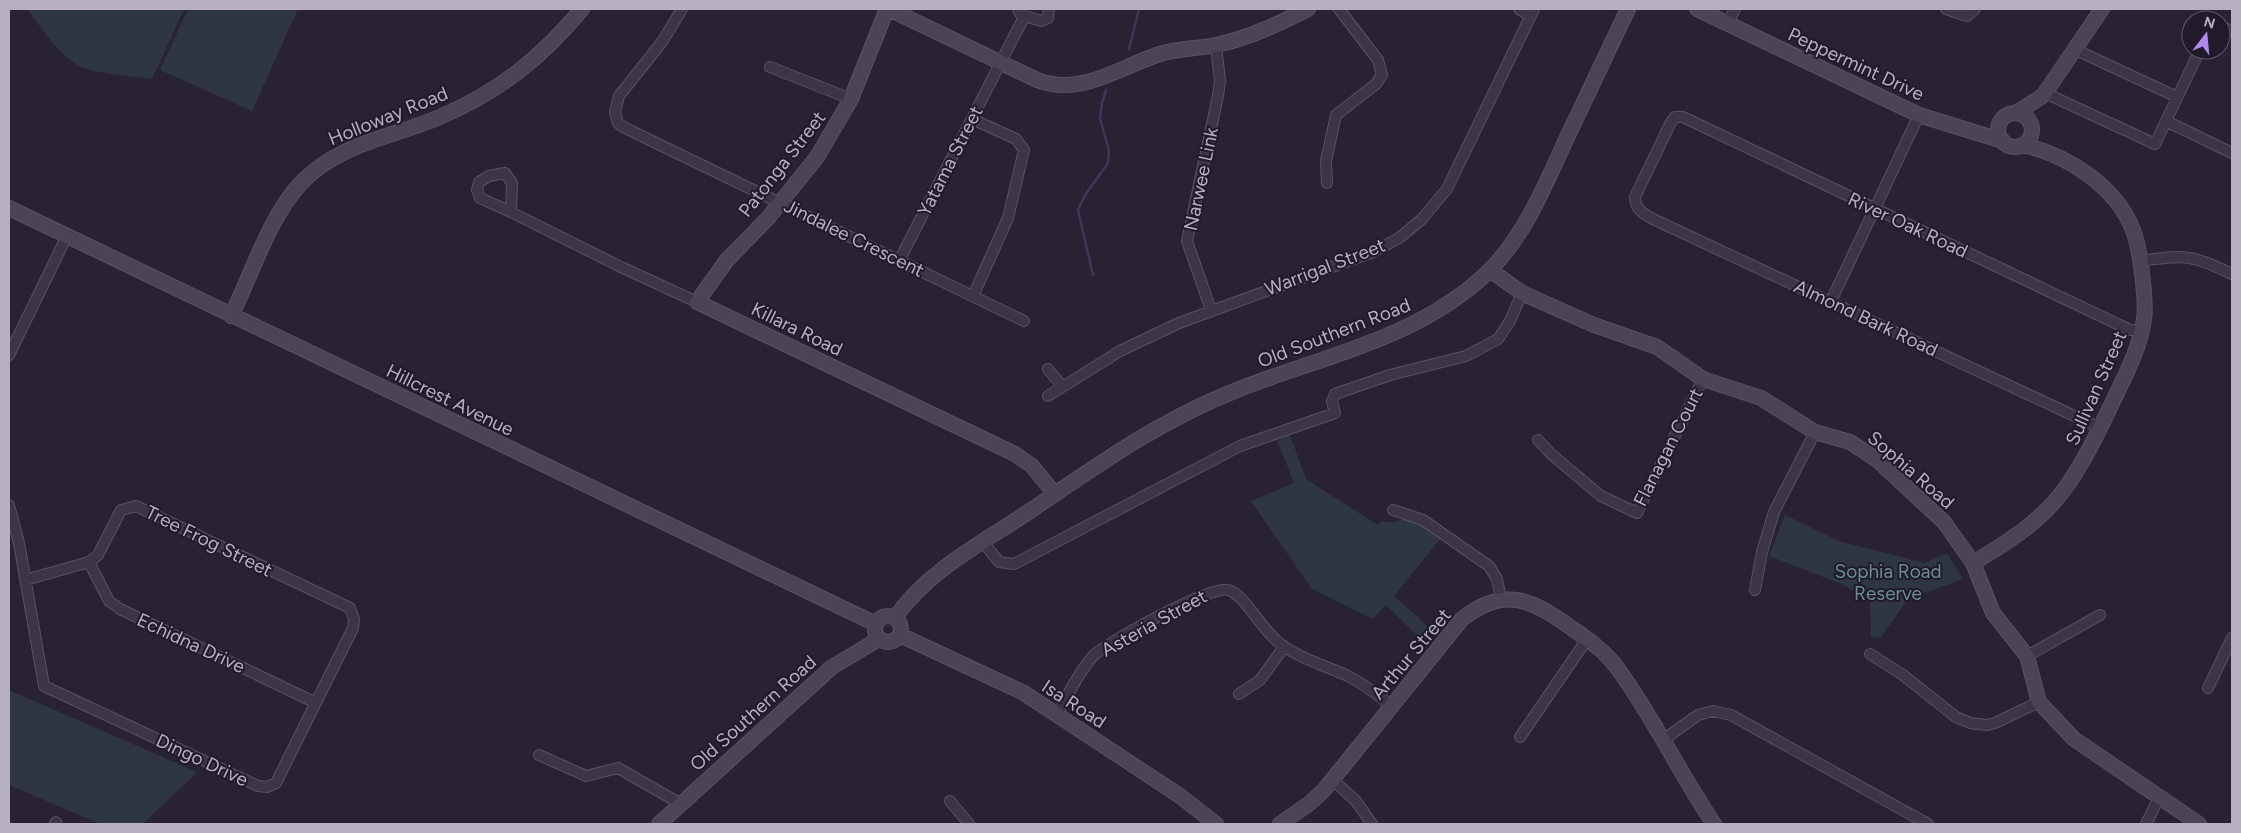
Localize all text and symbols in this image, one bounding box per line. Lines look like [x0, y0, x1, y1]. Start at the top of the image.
north arrow [2181, 10, 2231, 60]
text: N [2202, 13, 2217, 33]
street label: Peppermint Drive [1784, 22, 1928, 106]
street label: Holloway Road [325, 82, 451, 150]
street label: Yatama Street [912, 102, 988, 220]
street label: Patonga Street [734, 106, 830, 222]
street label: Narwee Link [1179, 124, 1223, 233]
street label: River Oak Road [1844, 187, 1972, 263]
street label: Jindalee Crescent [780, 194, 928, 282]
street label: Warrigal Street [1261, 233, 1389, 301]
street label: Almond Bark Road [1790, 275, 1942, 361]
street label: Old Southern Road [1254, 293, 1414, 373]
street label: Killara Road [748, 297, 846, 361]
street label: Sullivan Street [2061, 327, 2131, 449]
street label: Hillcrest Avenue [382, 359, 518, 441]
street label: Flanagan Court [1628, 384, 1708, 510]
street label: Sophia Road [1863, 426, 1959, 514]
street label: Tree Frog Street [142, 500, 276, 582]
park label: Sophia Road Reserve [1834, 560, 1942, 605]
street label: Asteria Street [1097, 584, 1211, 662]
street label: Arthur Street [1366, 604, 1456, 704]
street label: Echidna Drive [133, 608, 249, 678]
street label: Old Southern Road [685, 650, 821, 776]
street label: Isa Road [1037, 675, 1111, 733]
street label: Dingo Drive [152, 729, 252, 791]

